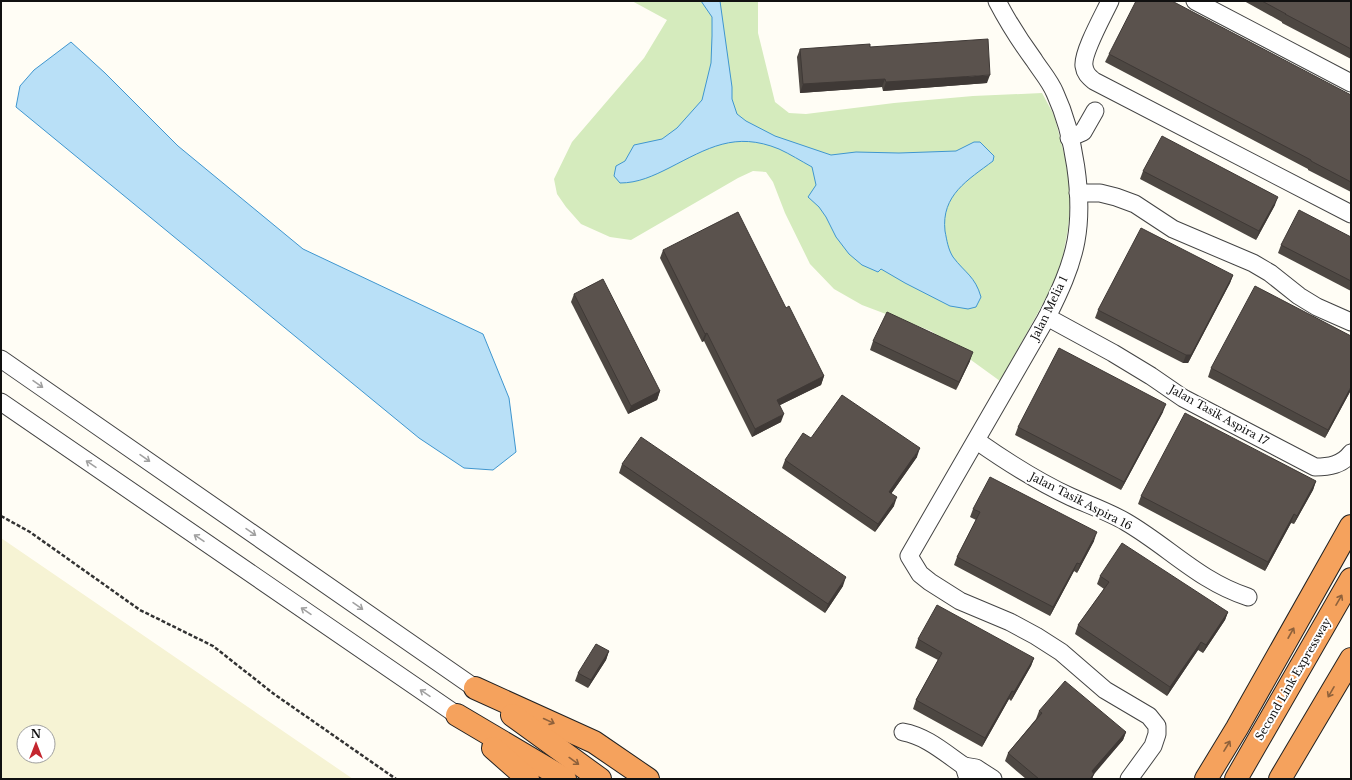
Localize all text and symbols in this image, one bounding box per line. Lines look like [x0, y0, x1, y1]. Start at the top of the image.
street label: Jalan Melia 1 [1027, 273, 1071, 344]
one-way arrow [32, 380, 43, 388]
street label: Jalan Tasik Aspira 17 [1165, 381, 1272, 448]
one-way arrow [139, 454, 150, 462]
one-way arrow [86, 460, 97, 468]
street label: Jalan Tasik Aspira 16 [1026, 468, 1135, 533]
one-way arrow [246, 528, 257, 536]
one-way arrow [193, 534, 204, 542]
one-way arrow [1336, 594, 1344, 606]
one-way arrow [353, 602, 364, 610]
one-way arrow [301, 607, 312, 615]
street label: Second Link Expressway [1252, 615, 1334, 743]
one-way arrow [1288, 627, 1295, 639]
one-way arrow [1327, 686, 1335, 698]
one-way arrow [419, 688, 430, 697]
one-way arrow [543, 718, 555, 726]
north arrow [16, 724, 56, 764]
text: N [31, 727, 42, 741]
one-way arrow [1223, 740, 1231, 752]
one-way arrow [568, 757, 579, 765]

